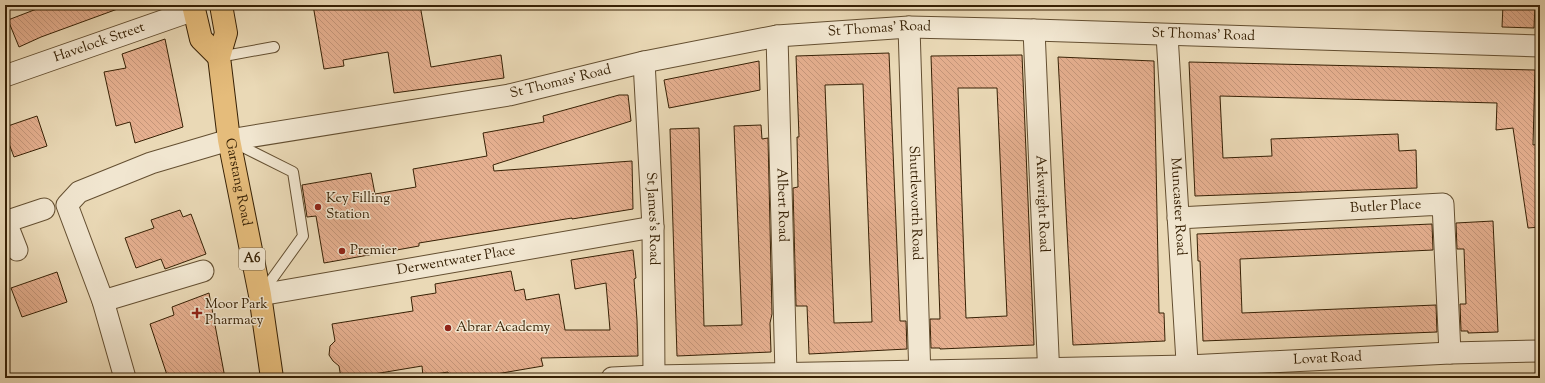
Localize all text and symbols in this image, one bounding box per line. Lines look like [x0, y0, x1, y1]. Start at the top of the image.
street label: St Thomas' Road [827, 17, 931, 43]
street label: Havelock Street [51, 18, 148, 68]
street label: St Thomas' Road [1151, 24, 1255, 47]
street label: St Thomas' Road [508, 60, 613, 104]
street label: Garstang Road [219, 136, 256, 228]
street label: Shuttleworth Road [903, 145, 926, 261]
street label: Arkwright Road [1029, 155, 1054, 253]
street label: Muncaster Road [1165, 157, 1190, 256]
street label: Albert Road [771, 168, 792, 242]
street label: St James's Road [640, 172, 663, 266]
place label: Key Filling Station [326, 189, 390, 225]
street label: Butler Place [1350, 195, 1422, 219]
marker: Key Filling Station [313, 202, 323, 212]
place label: Premier [350, 241, 397, 261]
street label: Derwentwater Place [395, 241, 517, 281]
marker: Premier [337, 246, 347, 256]
road number: A6 [239, 248, 265, 270]
place label: Moor Park Pharmacy [205, 295, 268, 331]
marker: Moor Park Pharmacy [192, 308, 202, 318]
place label: Abrar Academy [456, 318, 550, 338]
marker: Abrar Academy [443, 323, 453, 333]
street label: Lovat Road [1293, 347, 1363, 371]

